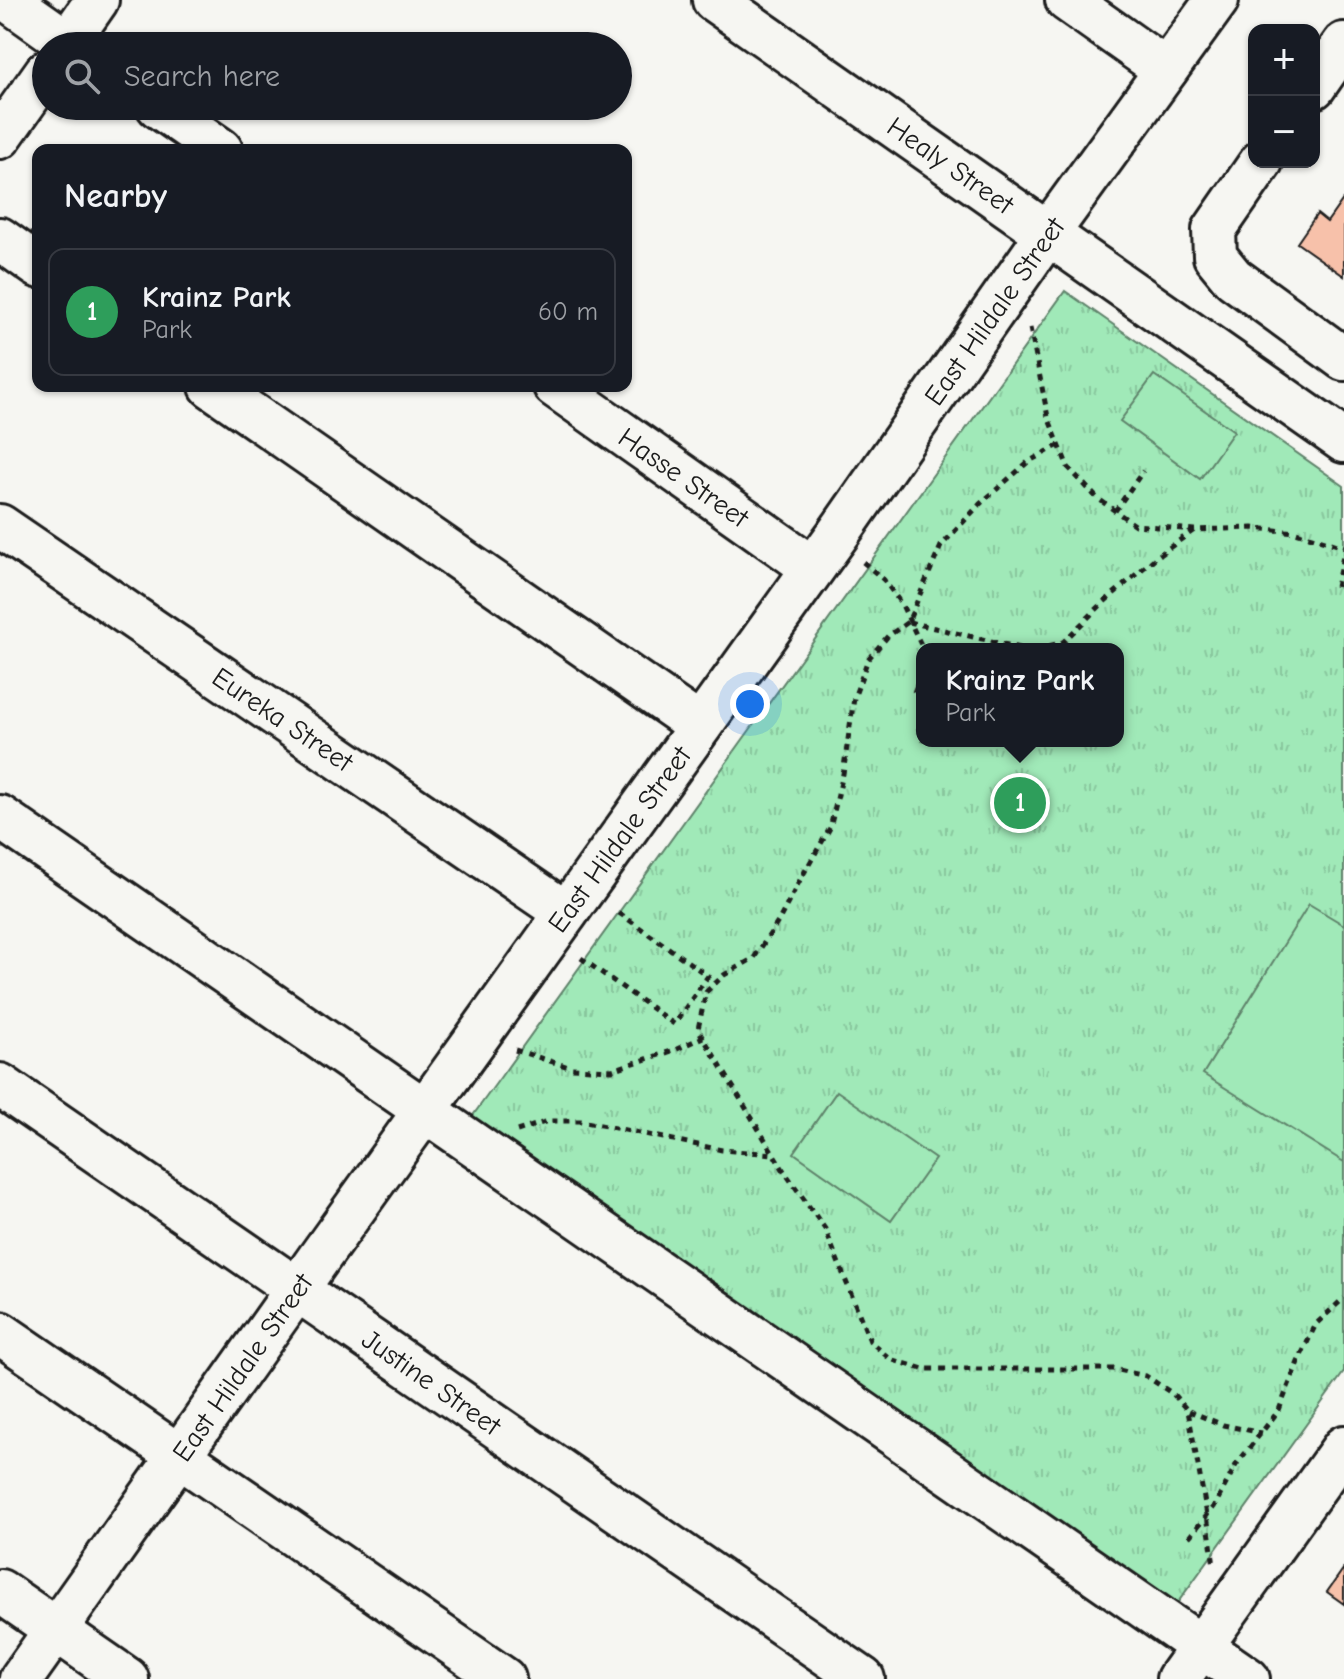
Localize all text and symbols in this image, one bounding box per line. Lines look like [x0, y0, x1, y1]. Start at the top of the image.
map controls [1248, 24, 1320, 168]
button: + [1248, 24, 1320, 96]
search box [32, 32, 632, 120]
icon: search [60, 54, 104, 98]
text: Search here [124, 59, 280, 94]
button: − [1248, 96, 1320, 168]
street label: Healy Street [881, 111, 1021, 222]
text: Nearby [64, 176, 167, 216]
street label: East Hildale Street [918, 211, 1072, 412]
text: Krainz Park [142, 280, 291, 315]
text: 1 [87, 297, 97, 327]
text: 60 m [538, 297, 598, 327]
text: Park [142, 315, 192, 345]
street label: Hasse Street [612, 421, 755, 535]
popup [916, 643, 1124, 747]
street label: Eureka Street [206, 661, 360, 779]
text: Krainz Park [946, 663, 1094, 698]
your location [730, 684, 770, 724]
text: Park [946, 698, 995, 728]
street label: East Hildale Street [542, 740, 699, 939]
pin: 1 [994, 773, 1046, 833]
street label: East Hildale Street [166, 1267, 320, 1468]
street label: Justine Street [356, 1323, 508, 1443]

